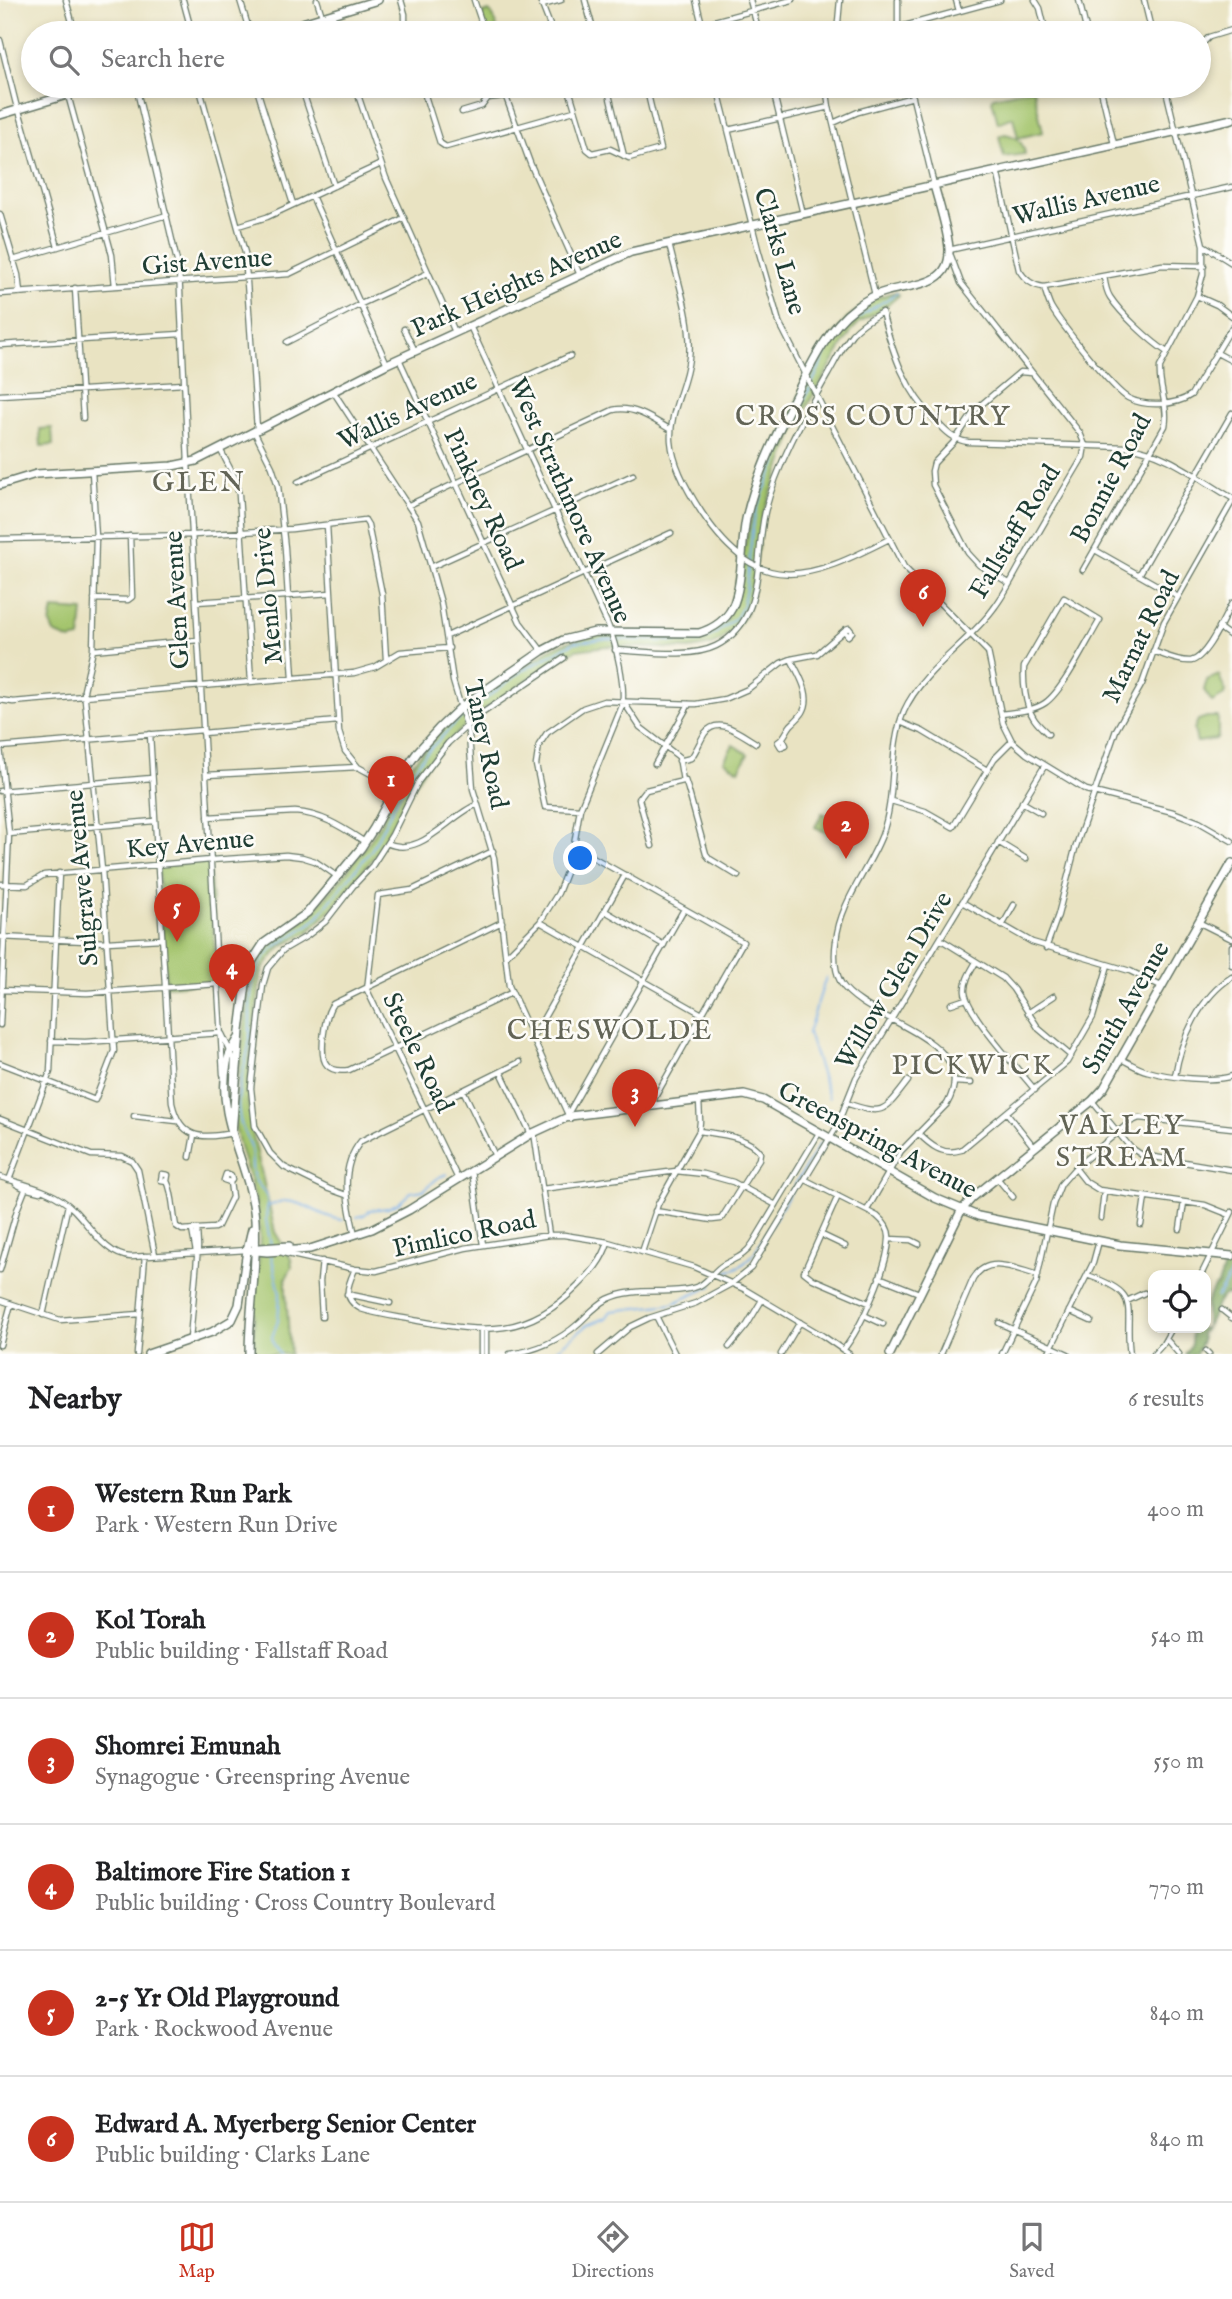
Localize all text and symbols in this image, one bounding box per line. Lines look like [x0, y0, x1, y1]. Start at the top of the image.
search box [21, 21, 1211, 98]
icon: search [45, 41, 83, 79]
text: Search here [101, 43, 225, 76]
street label: Wallis Avenue [1010, 168, 1163, 233]
street label: Clarks Lane [746, 184, 813, 319]
street label: Park Heights Avenue [406, 223, 627, 346]
street label: Gist Avenue [141, 241, 274, 284]
street label: Wallis Avenue [333, 365, 483, 458]
street label: West Strathmore Avenue [501, 373, 639, 629]
district label: CROSS COUNTRY [735, 400, 1011, 435]
street label: Bonnie Road [1063, 408, 1159, 549]
street label: Pinkney Road [435, 423, 530, 576]
street label: Fallstaff Road [962, 459, 1068, 605]
district label: GLEN [152, 466, 246, 501]
street label: Menlo Drive [246, 526, 291, 666]
street label: Glen Avenue [157, 530, 198, 670]
street label: Marnat Road [1095, 565, 1188, 708]
pin: 6 [900, 569, 946, 627]
street label: Taney Road [456, 677, 515, 812]
pin: 1 [368, 756, 414, 814]
street label: Sulgrave Avenue [58, 788, 107, 967]
pin: 2 [823, 801, 869, 859]
street label: Key Avenue [125, 822, 256, 867]
your location [563, 841, 597, 875]
pin: 5 [154, 884, 200, 942]
street label: Willow Glen Drive [828, 886, 960, 1076]
street label: Smith Avenue [1075, 935, 1178, 1080]
pin: 4 [209, 944, 255, 1002]
street label: Steele Road [374, 987, 461, 1118]
district label: CHESWOLDE [507, 1014, 713, 1049]
district label: PICKWICK [892, 1049, 1054, 1084]
pin: 3 [612, 1069, 658, 1127]
street label: Greenspring Avenue [772, 1074, 983, 1207]
district label: VALLEY STREAM [1056, 1109, 1188, 1176]
street label: Pimlico Road [390, 1203, 539, 1266]
map controls [1148, 1270, 1211, 1333]
button: locate [1148, 1270, 1211, 1333]
text: Nearby [28, 1381, 121, 1419]
text: 6 results [1128, 1385, 1204, 1414]
text: Western Run Park [95, 1478, 292, 1511]
text: 1 [47, 1495, 55, 1524]
text: 400 m [1147, 1495, 1204, 1524]
text: Park · Western Run Drive [95, 1511, 338, 1540]
text: Kol Torah [95, 1604, 206, 1637]
text: 2 [46, 1621, 56, 1650]
text: 540 m [1150, 1621, 1204, 1650]
text: Public building · Fallstaff Road [95, 1637, 388, 1666]
text: Shomrei Emunah [95, 1730, 281, 1763]
text: 3 [47, 1747, 55, 1776]
text: 550 m [1153, 1747, 1204, 1776]
text: Synagogue · Greenspring Avenue [95, 1763, 410, 1792]
text: Baltimore Fire Station 1 [95, 1856, 351, 1889]
text: 4 [45, 1873, 57, 1902]
text: 770 m [1148, 1873, 1204, 1902]
text: Public building · Cross Country Boulevard [95, 1889, 495, 1918]
text: 2-5 Yr Old Playground [95, 1982, 339, 2015]
text: 5 [47, 1999, 55, 2028]
text: 840 m [1150, 1999, 1204, 2028]
text: Park · Rockwood Avenue [95, 2015, 333, 2044]
text: Edward A. Myerberg Senior Center [95, 2108, 476, 2141]
text: 6 [46, 2125, 56, 2154]
text: 840 m [1150, 2125, 1204, 2154]
text: Public building · Clarks Lane [95, 2141, 370, 2170]
tab: Map [178, 2218, 216, 2284]
tab: Directions [571, 2218, 654, 2284]
tab: Saved [1009, 2218, 1054, 2284]

